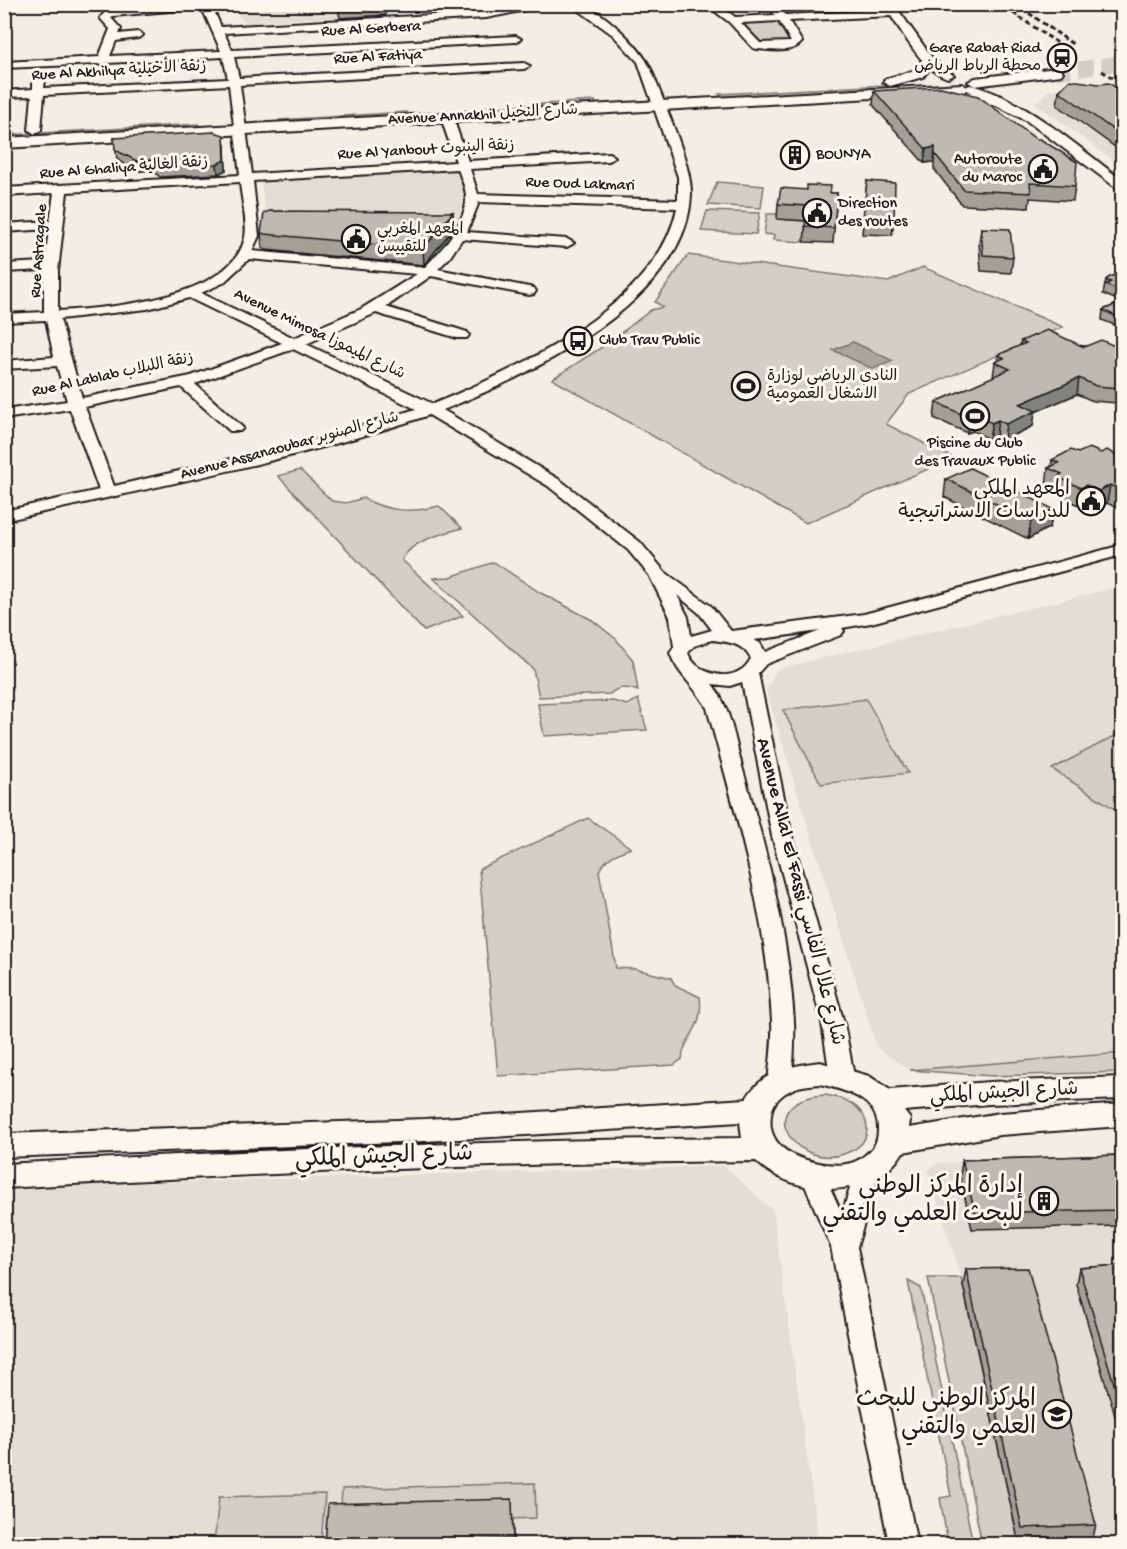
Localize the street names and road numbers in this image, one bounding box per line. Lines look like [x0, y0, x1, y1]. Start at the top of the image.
street label: Rue Al Gerbera [321, 18, 423, 42]
street label: Rue Al Fatiya [333, 46, 424, 70]
street label: Rue Al Akhilya زنقة الأخيلية [31, 54, 207, 86]
street label: Avenue Annakhil شارع النخيل [388, 102, 578, 130]
street label: Rue Al Yanbout زنقة الينبوت [337, 136, 515, 165]
street label: Rue Al Ghaliya زنقة الغالية [39, 153, 209, 184]
street label: Rue Oud Lakmari [525, 174, 635, 196]
street label: Rue Astragale [27, 203, 53, 299]
street label: Avenue Mimosa شارع الميموزا [230, 285, 408, 385]
street label: Rue Al Lablab زنقة اللبلاب [30, 349, 196, 402]
street label: Avenue Assanaoubar شارع الصنوبر [179, 409, 401, 485]
street label: Avenue Allal El Fassi شارع علال الفاسي [747, 736, 849, 1049]
street label: شارع الجيش الملكي [929, 1078, 1079, 1112]
street label: شارع الجيش الملكي [294, 1140, 474, 1179]

